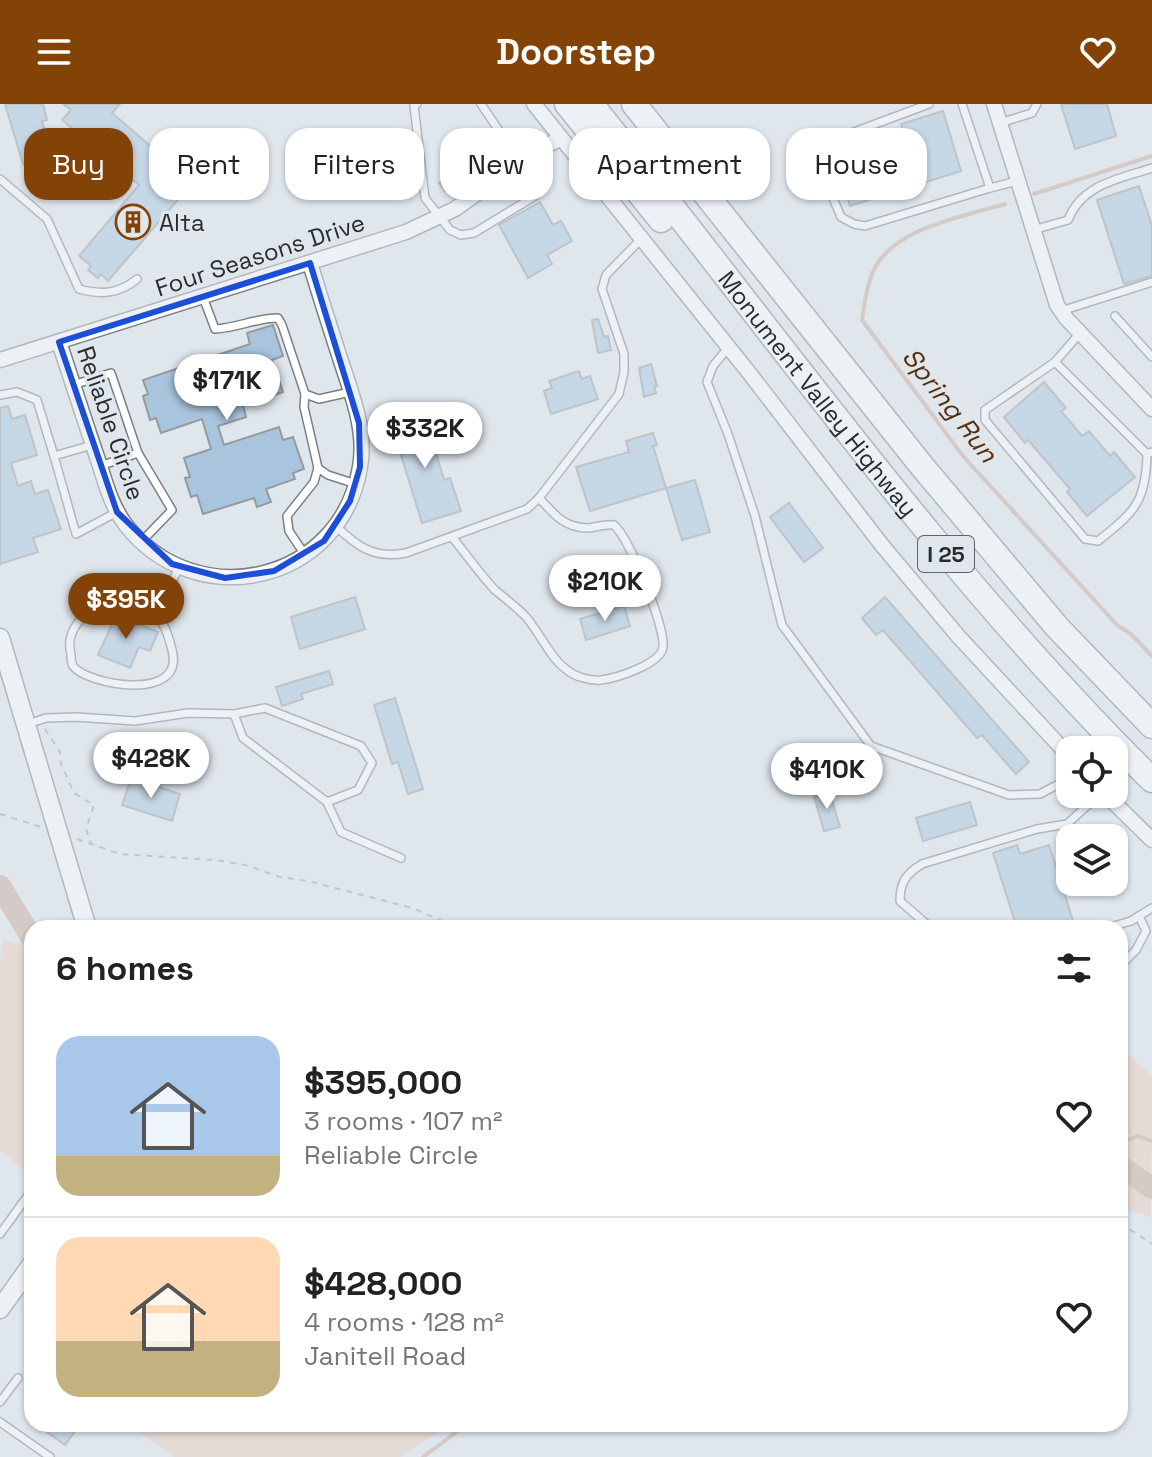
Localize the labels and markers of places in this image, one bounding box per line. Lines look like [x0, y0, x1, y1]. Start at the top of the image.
building icon: Alta [114, 203, 152, 241]
place label: Alta [159, 207, 205, 238]
pin: $171K [171, 354, 283, 422]
pin: $332K [369, 402, 481, 470]
pin: $210K [549, 555, 661, 623]
pin: $395K [70, 573, 182, 641]
pin: $428K [95, 732, 207, 800]
pin: $410K [771, 743, 883, 811]

